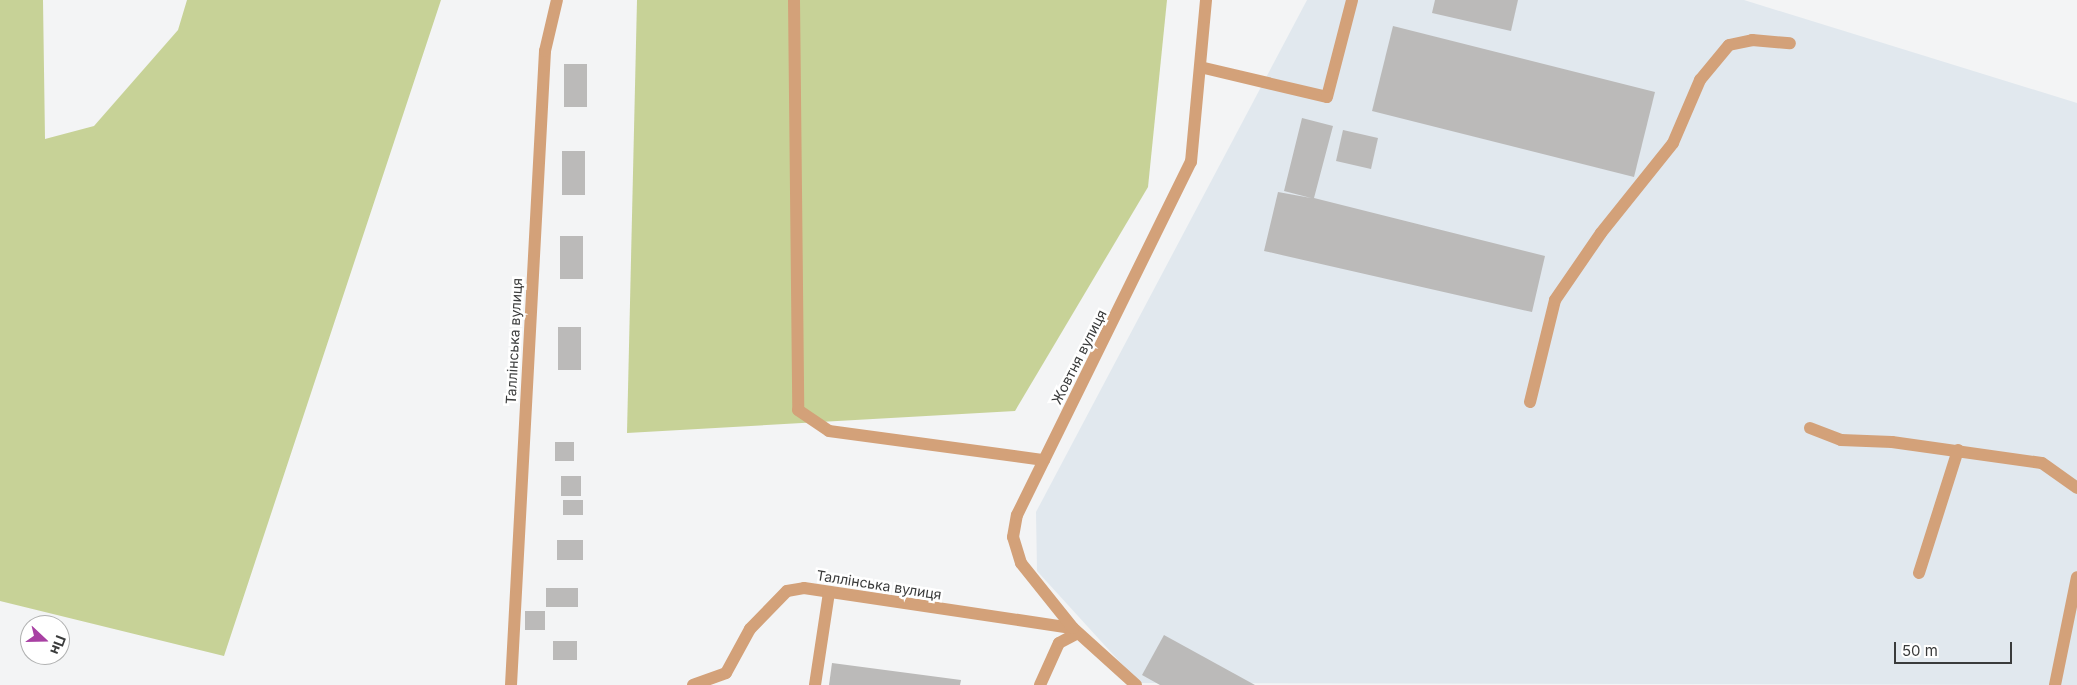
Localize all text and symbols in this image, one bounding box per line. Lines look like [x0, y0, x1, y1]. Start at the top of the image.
street label: Таллінська вулиця [502, 277, 526, 405]
street label: Жовтня вулиця [1048, 307, 1110, 407]
street label: Таллінська вулиця [815, 567, 943, 603]
north arrow [20, 615, 70, 665]
scale bar [1897, 632, 2014, 664]
text: Пн [47, 633, 70, 657]
text: 50 m [1902, 641, 1938, 660]

